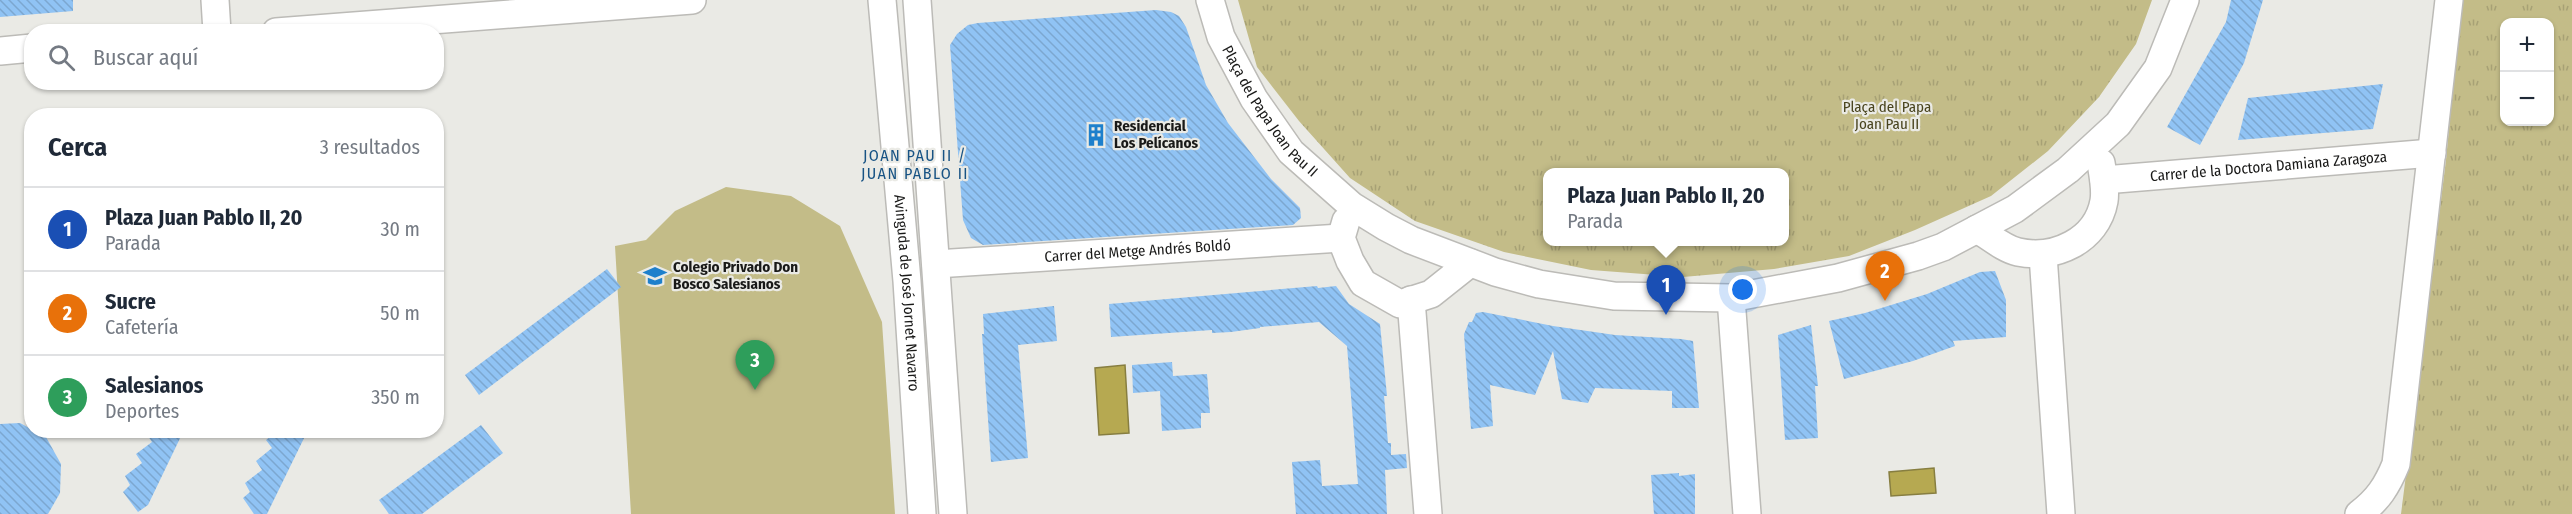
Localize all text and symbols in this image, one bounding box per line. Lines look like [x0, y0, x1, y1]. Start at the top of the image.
map controls [2500, 18, 2554, 126]
button: + [2500, 18, 2554, 72]
search box [24, 24, 444, 90]
icon: search [45, 41, 78, 74]
street label: Plaça del Papa Joan Pau II [1218, 43, 1322, 181]
text: Buscar aquí [93, 44, 198, 71]
button: − [2500, 72, 2554, 126]
park label: Plaça del Papa Joan Pau II [1843, 98, 1931, 133]
place label: Residencial Los Pelícanos [1114, 117, 1198, 152]
building icon: Residencial Los Pelícanos [1083, 122, 1109, 148]
text: Cerca [48, 132, 107, 163]
text: 3 resultados [320, 135, 420, 159]
district label: JOAN PAU II / JUAN PABLO II [861, 146, 969, 183]
street label: Carrer de la Doctora Damiana Zaragoza [2149, 148, 2388, 185]
popup [1543, 168, 1789, 246]
text: Plaza Juan Pablo II, 20 [1567, 182, 1765, 209]
street label: Avinguda de José Jornet Navarro [890, 194, 923, 392]
text: Plaza Juan Pablo II, 20 [105, 204, 303, 231]
text: Parada [1567, 209, 1623, 233]
text: 1 [63, 217, 72, 241]
text: 30 m [380, 217, 420, 241]
text: Parada [105, 231, 161, 255]
street label: Carrer del Metge Andrés Boldó [1044, 236, 1231, 266]
pin: 2 [1866, 252, 1904, 301]
place label: Colegio Privado Don Bosco Salesianos [673, 258, 798, 293]
school or university icon: Colegio Privado Don Bosco Salesianos [642, 263, 668, 289]
pin: 1 [1646, 266, 1686, 315]
your location [1728, 275, 1757, 304]
text: Sucre [105, 288, 156, 315]
text: 2 [63, 301, 72, 325]
text: 50 m [380, 301, 420, 325]
text: Cafetería [105, 315, 179, 339]
pin: 3 [736, 340, 774, 390]
text: Salesianos [105, 372, 203, 399]
text: 3 [63, 385, 72, 409]
text: 350 m [371, 385, 420, 409]
text: Deportes [105, 399, 179, 423]

